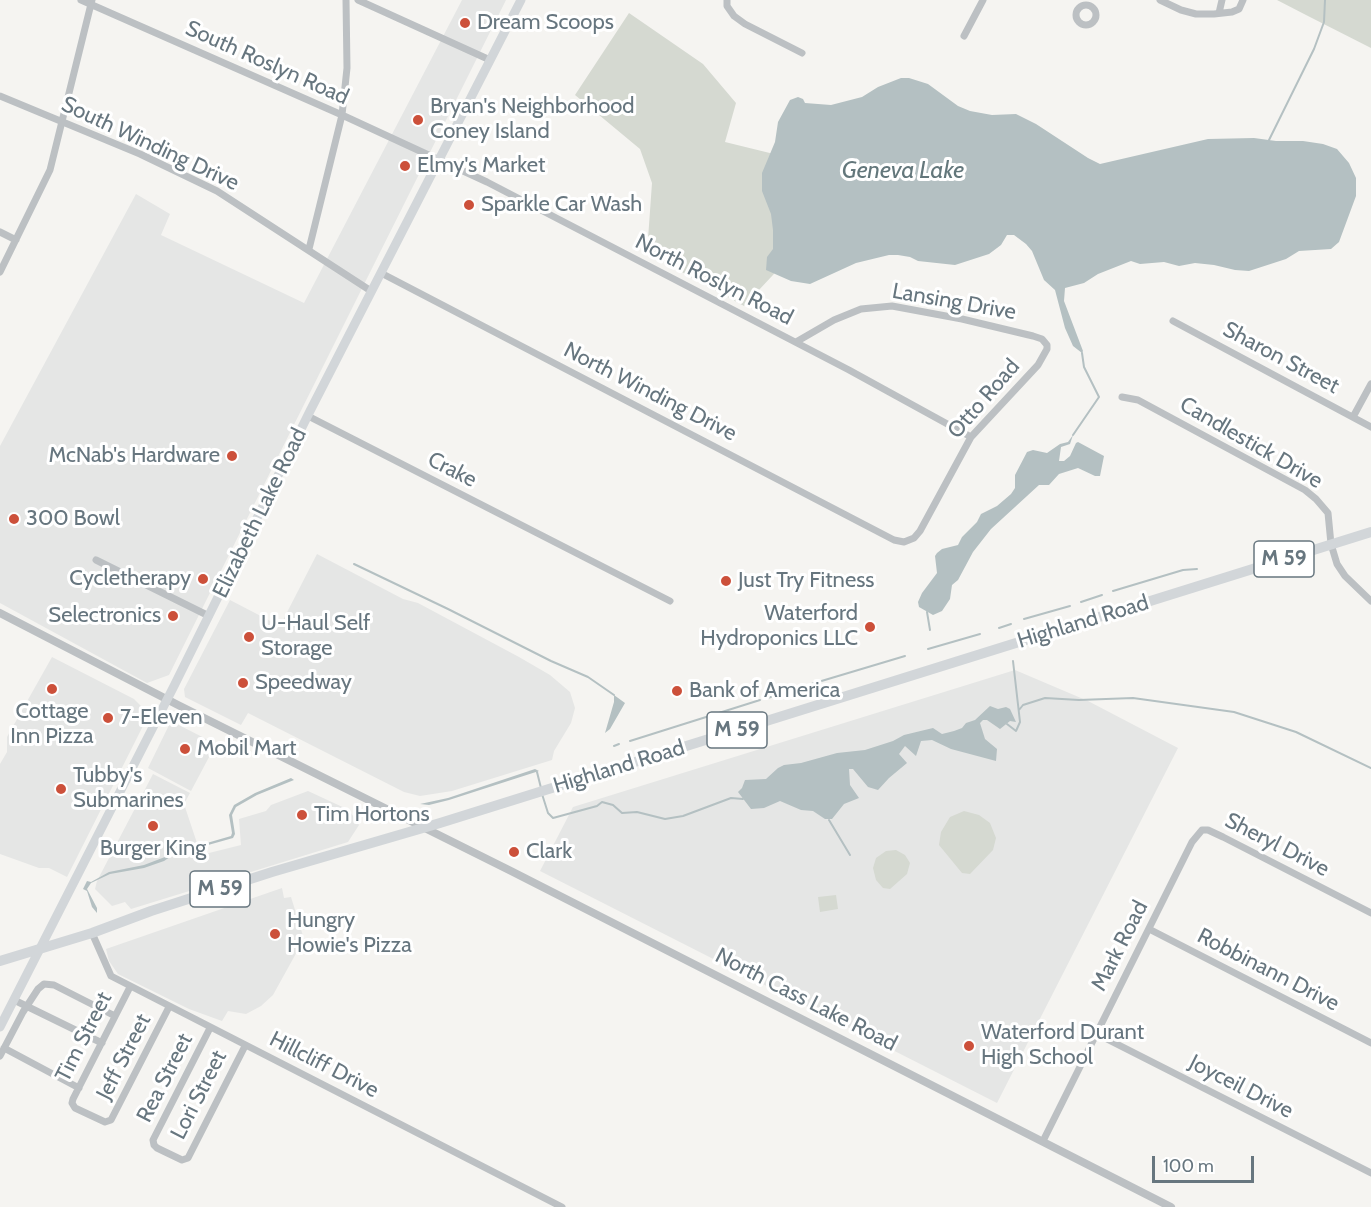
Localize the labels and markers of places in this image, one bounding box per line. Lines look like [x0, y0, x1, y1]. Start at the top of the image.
place label: Dream Scoops [477, 10, 614, 36]
marker: Dream Scoops [458, 16, 472, 30]
place label: Bryan's Neighborhood Coney Island [430, 94, 635, 146]
marker: Bryan's Neighborhood Coney Island [411, 113, 425, 127]
place label: Elmy's Market [417, 153, 545, 179]
marker: Elmy's Market [398, 159, 412, 173]
place label: Sparkle Car Wash [481, 192, 642, 218]
marker: Sparkle Car Wash [462, 198, 476, 212]
place label: McNab's Hardware [48, 443, 220, 469]
marker: McNab's Hardware [225, 449, 239, 463]
place label: 300 Bowl [26, 506, 120, 532]
marker: 300 Bowl [7, 512, 21, 526]
place label: Cycletherapy [69, 566, 191, 592]
place label: Just Try Fitness [738, 568, 874, 594]
marker: Cycletherapy [196, 572, 210, 586]
marker: Just Try Fitness [719, 574, 733, 588]
place label: Waterford Hydroponics LLC [700, 601, 858, 652]
place label: Selectronics [48, 603, 161, 629]
marker: Selectronics [166, 609, 180, 623]
place label: U-Haul Self Storage [261, 611, 370, 662]
marker: Waterford Hydroponics LLC [863, 620, 877, 634]
marker: U-Haul Self Storage [242, 630, 256, 644]
place label: Speedway [255, 670, 352, 696]
marker: Speedway [236, 676, 250, 690]
place label: Bank of America [689, 678, 840, 704]
marker: Cottage Inn Pizza [45, 682, 59, 696]
marker: Bank of America [670, 684, 684, 698]
place label: Cottage Inn Pizza [10, 699, 94, 750]
place label: 7-Eleven [120, 705, 203, 731]
marker: 7-Eleven [101, 711, 115, 725]
place label: Mobil Mart [197, 736, 296, 762]
marker: Mobil Mart [178, 742, 192, 756]
place label: Tubby's Submarines [73, 763, 184, 814]
marker: Tubby's Submarines [54, 782, 68, 796]
place label: Tim Hortons [314, 802, 430, 828]
marker: Tim Hortons [295, 808, 309, 822]
marker: Burger King [146, 819, 160, 833]
place label: Burger King [100, 836, 206, 862]
place label: Clark [526, 839, 572, 865]
marker: Clark [507, 845, 521, 859]
place label: Hungry Howie's Pizza [287, 908, 412, 960]
marker: Hungry Howie's Pizza [268, 927, 282, 941]
place label: Waterford Durant High School [981, 1020, 1144, 1072]
marker: Waterford Durant High School [962, 1039, 976, 1053]

